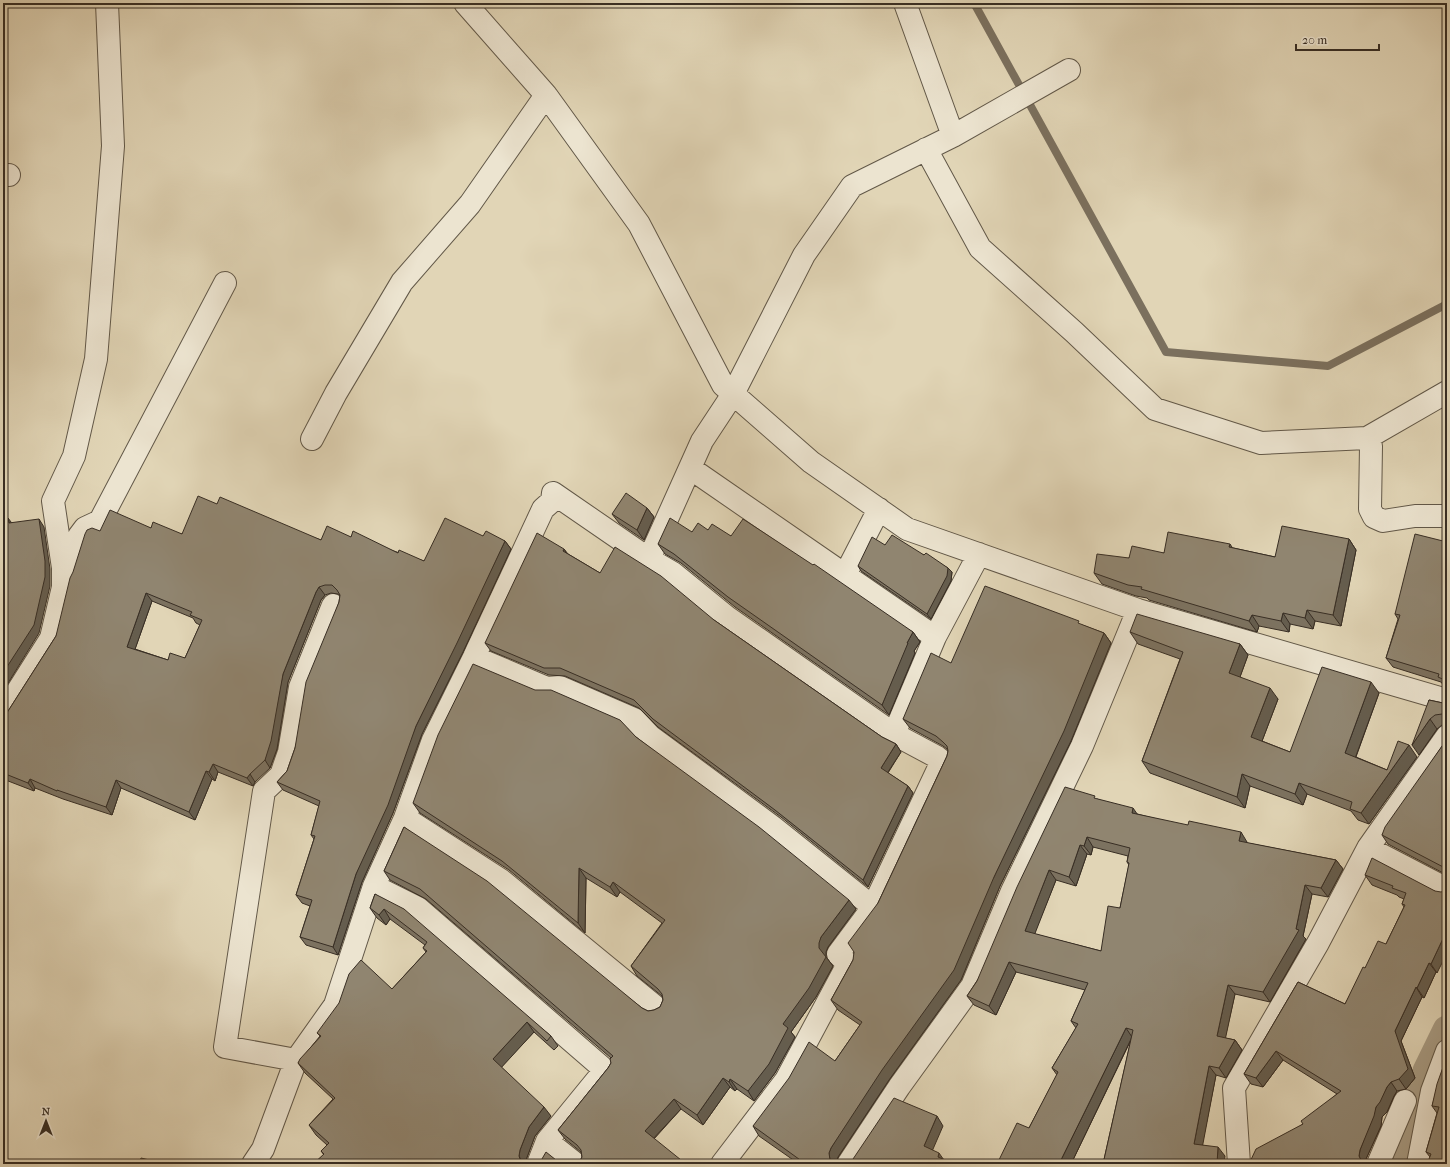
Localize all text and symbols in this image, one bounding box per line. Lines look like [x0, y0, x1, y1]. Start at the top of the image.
scale bar [1296, 26, 1379, 52]
text: 20 m [1302, 33, 1327, 47]
north arrow [26, 1101, 66, 1141]
text: N [42, 1105, 51, 1118]

